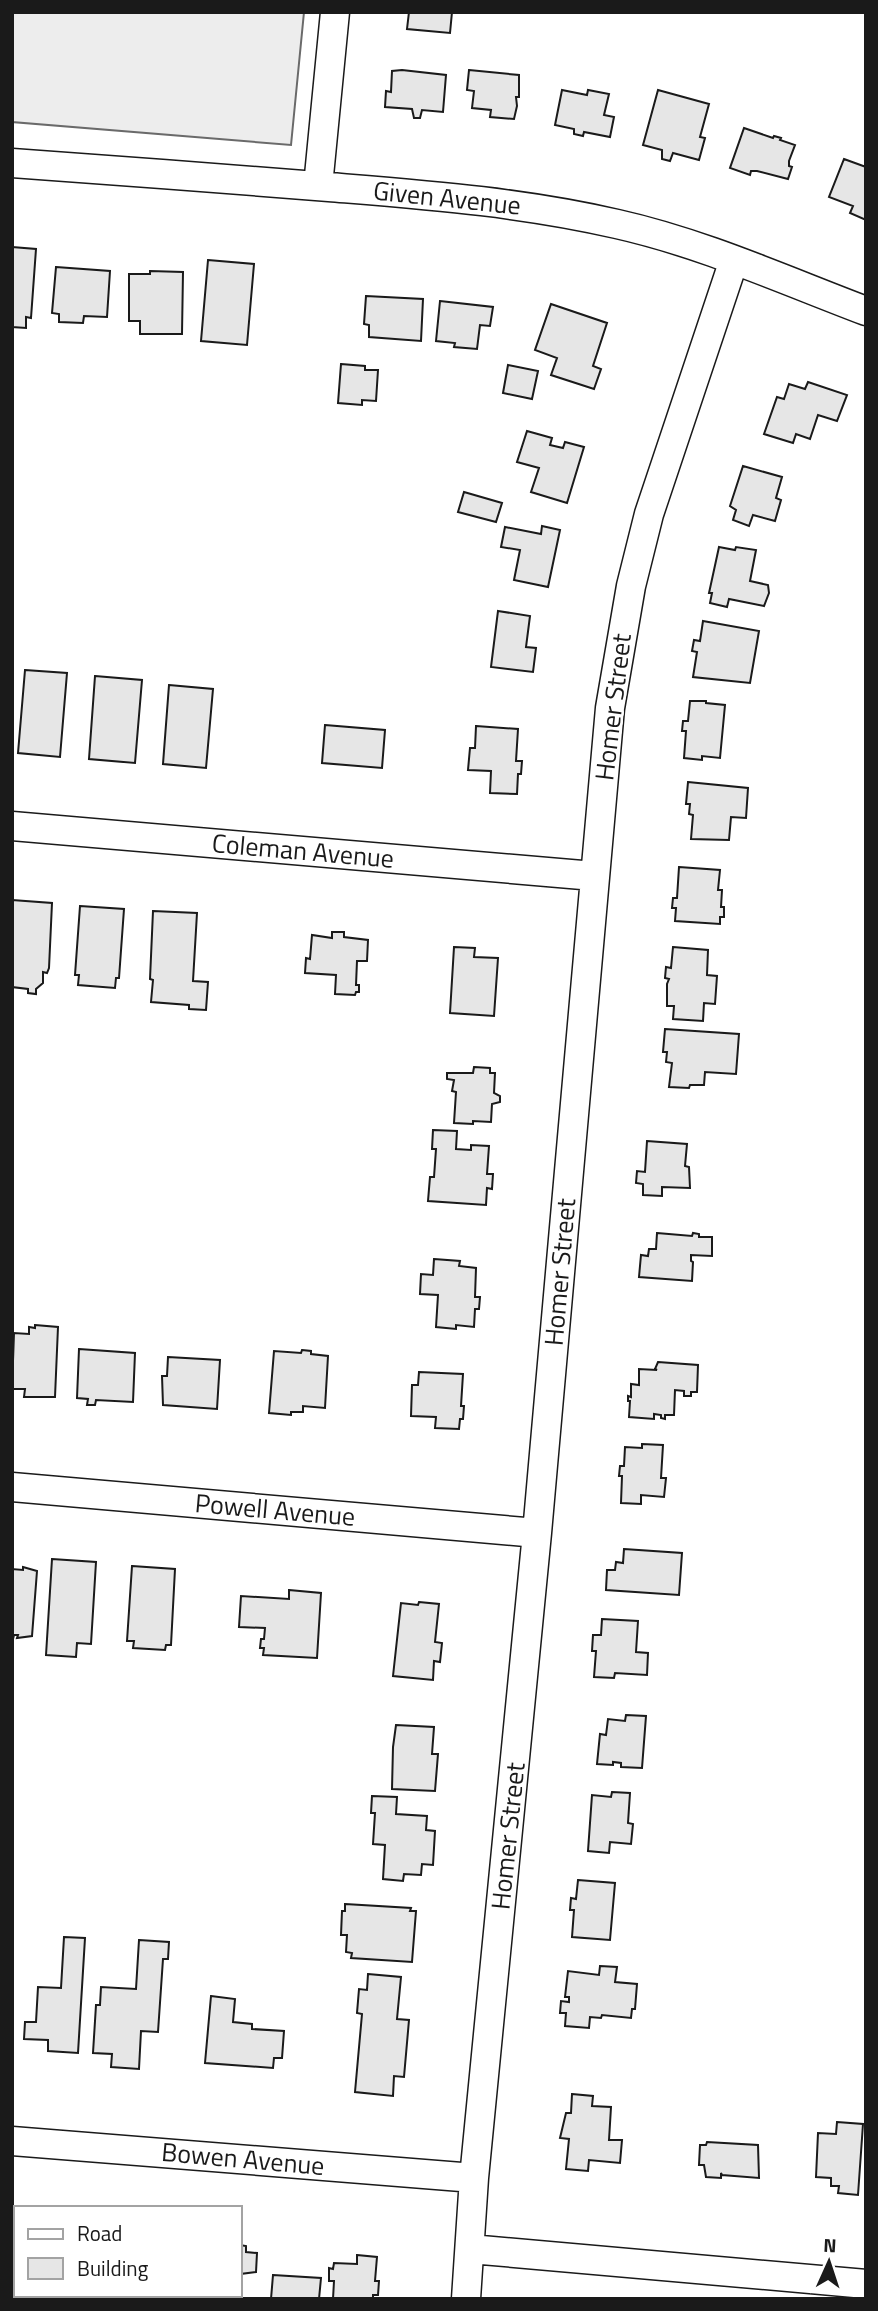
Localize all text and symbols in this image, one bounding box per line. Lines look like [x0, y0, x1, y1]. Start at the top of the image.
street label: Given Avenue [371, 170, 523, 225]
street label: Homer Street [584, 631, 641, 783]
street label: Coleman Avenue [210, 823, 396, 878]
street label: Homer Street [534, 1197, 585, 1347]
street label: Powell Avenue [193, 1483, 357, 1536]
street label: Homer Street [480, 1760, 535, 1911]
street label: Bowen Avenue [160, 2132, 326, 2185]
legend [14, 2206, 242, 2297]
text: Road [77, 2217, 122, 2249]
north arrow [794, 2227, 864, 2297]
text: N [823, 2230, 837, 2259]
text: Building [77, 2252, 149, 2284]

